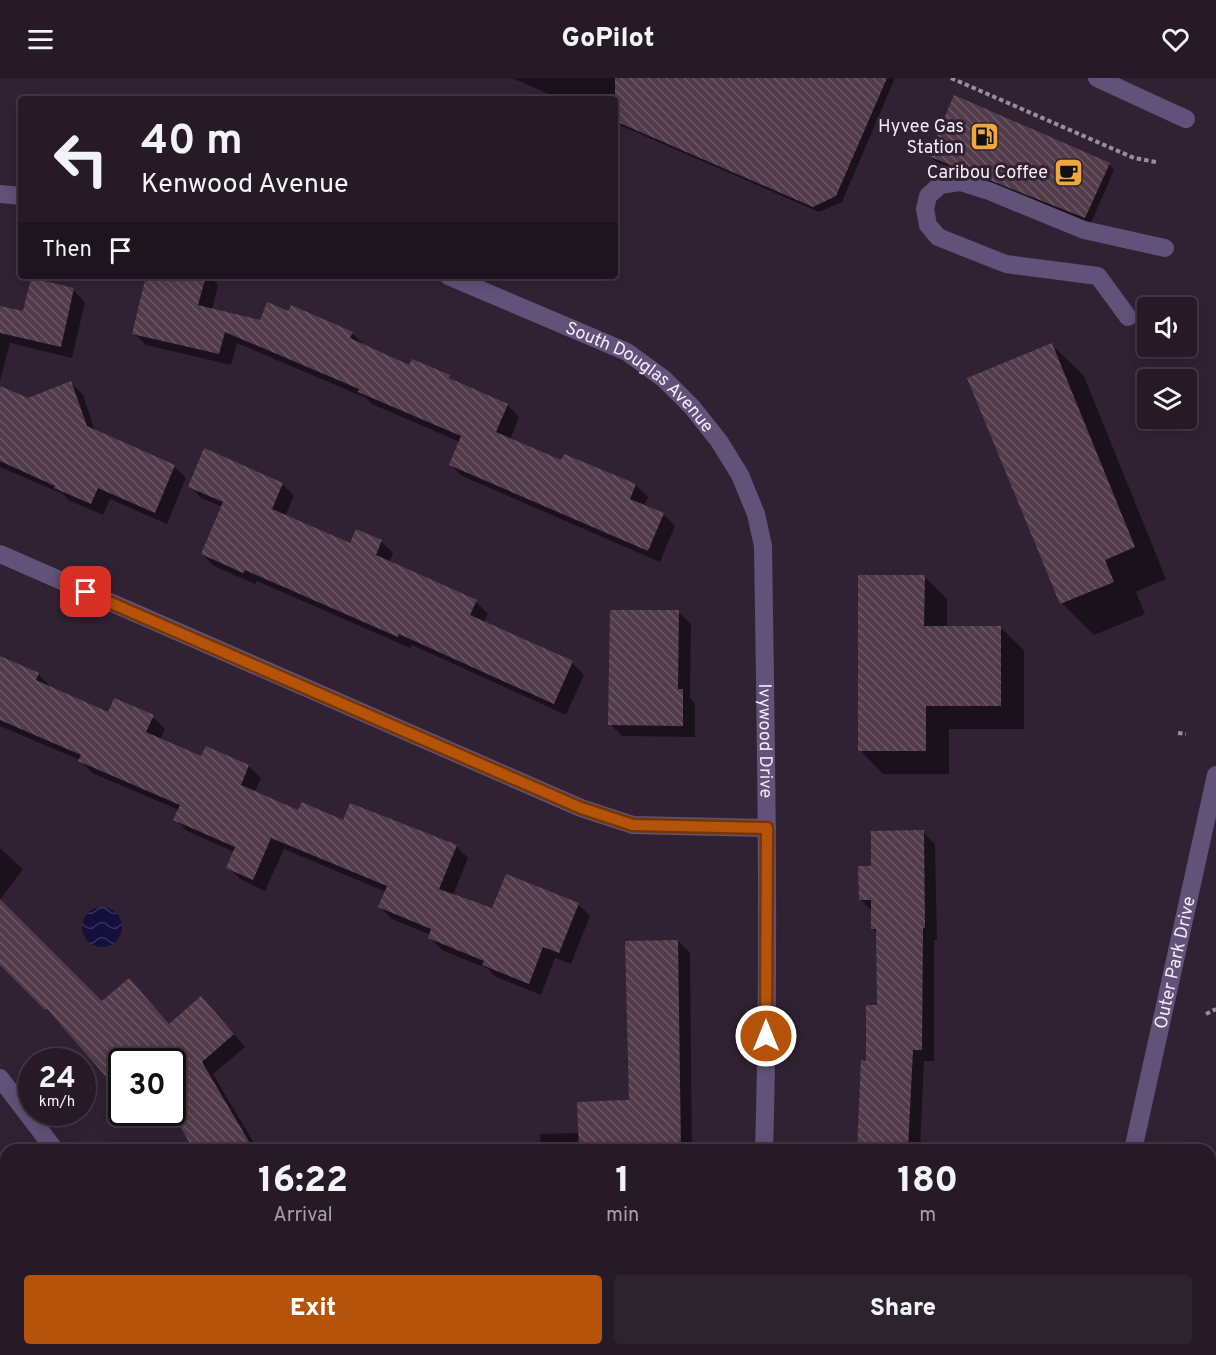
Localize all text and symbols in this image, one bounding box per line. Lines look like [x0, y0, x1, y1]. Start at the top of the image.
text: GoPilot [562, 22, 654, 56]
icon: menu [24, 23, 57, 56]
icon: heart [1159, 23, 1192, 56]
text: 40 m [141, 116, 243, 169]
place label: Hyvee Gas Station [878, 116, 964, 160]
icon: left [42, 120, 120, 198]
fuel station icon: Hyvee Gas Station [969, 120, 1001, 152]
cafe icon: Caribou Coffee [1053, 156, 1085, 188]
place label: Caribou Coffee [927, 162, 1048, 185]
text: Kenwood Avenue [141, 168, 349, 202]
icon: arrive [104, 234, 137, 267]
text: Then [42, 237, 92, 264]
map controls [1137, 297, 1197, 429]
button: sound [1137, 297, 1197, 357]
street label: South Douglas Avenue [562, 317, 718, 438]
button: layers [1137, 369, 1197, 429]
pin [60, 566, 111, 617]
icon: arrive [69, 575, 102, 608]
street label: Ivywood Drive [752, 683, 776, 798]
street label: Outer Park Drive [1150, 894, 1202, 1031]
position arrow [734, 1004, 798, 1068]
speed limit sign: 30 [108, 1048, 186, 1126]
text: 24 [38, 1061, 76, 1098]
text: km/h [39, 1093, 75, 1112]
text: 16:22 [258, 1159, 348, 1205]
text: 1 [615, 1159, 630, 1205]
text: 180 [897, 1159, 958, 1205]
text: Arrival [273, 1203, 333, 1229]
text: min [606, 1203, 639, 1229]
text: m [919, 1203, 936, 1229]
button: Exit [24, 1275, 602, 1344]
button: Share [614, 1275, 1192, 1344]

